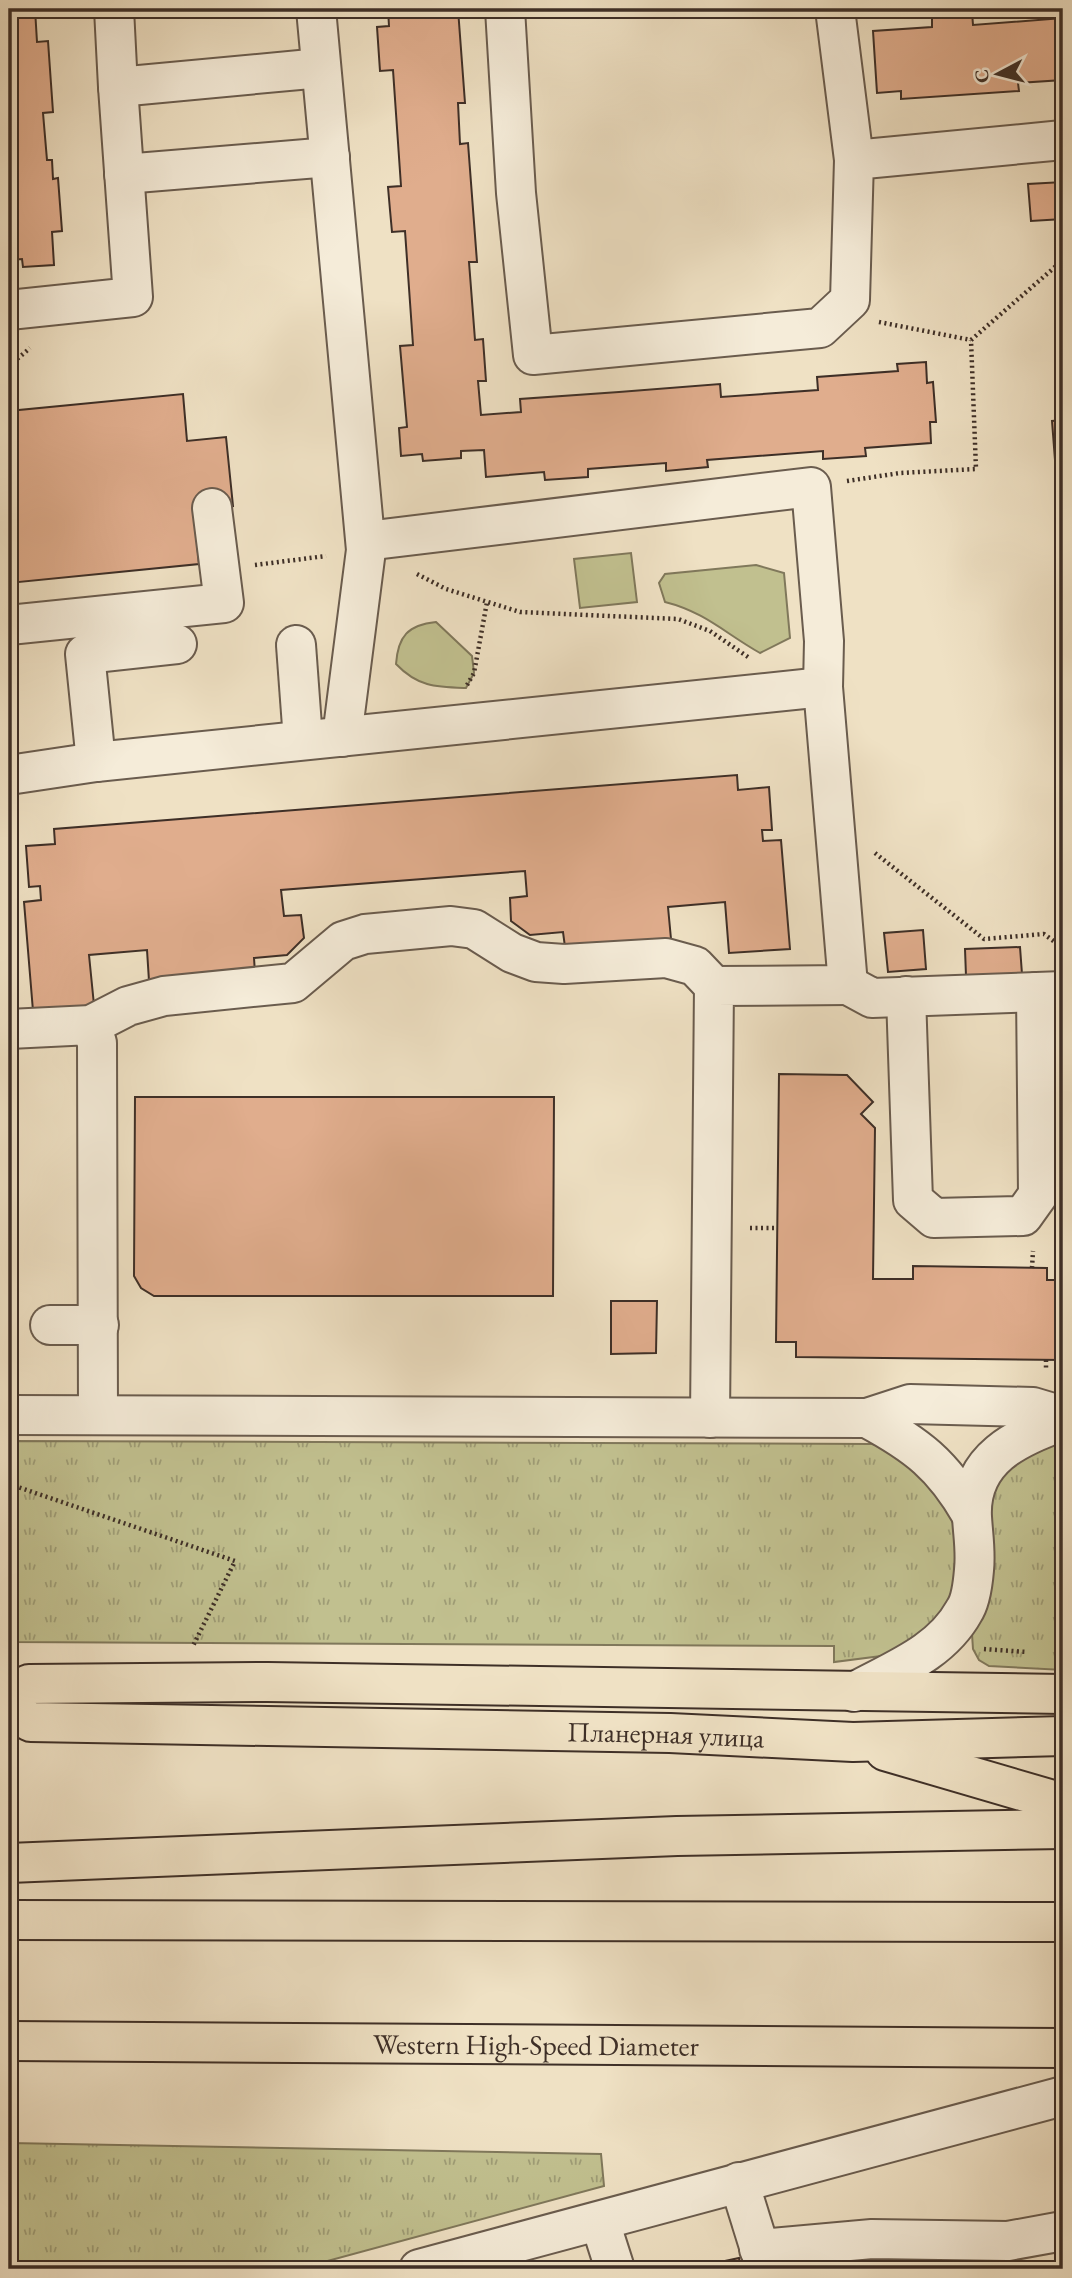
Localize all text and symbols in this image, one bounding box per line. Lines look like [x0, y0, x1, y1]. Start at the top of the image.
north arrow [964, 38, 1034, 108]
text: С [968, 68, 995, 84]
street label: Планерная улица [567, 1713, 766, 1756]
street label: Western High-Speed Diameter [373, 2025, 700, 2064]

